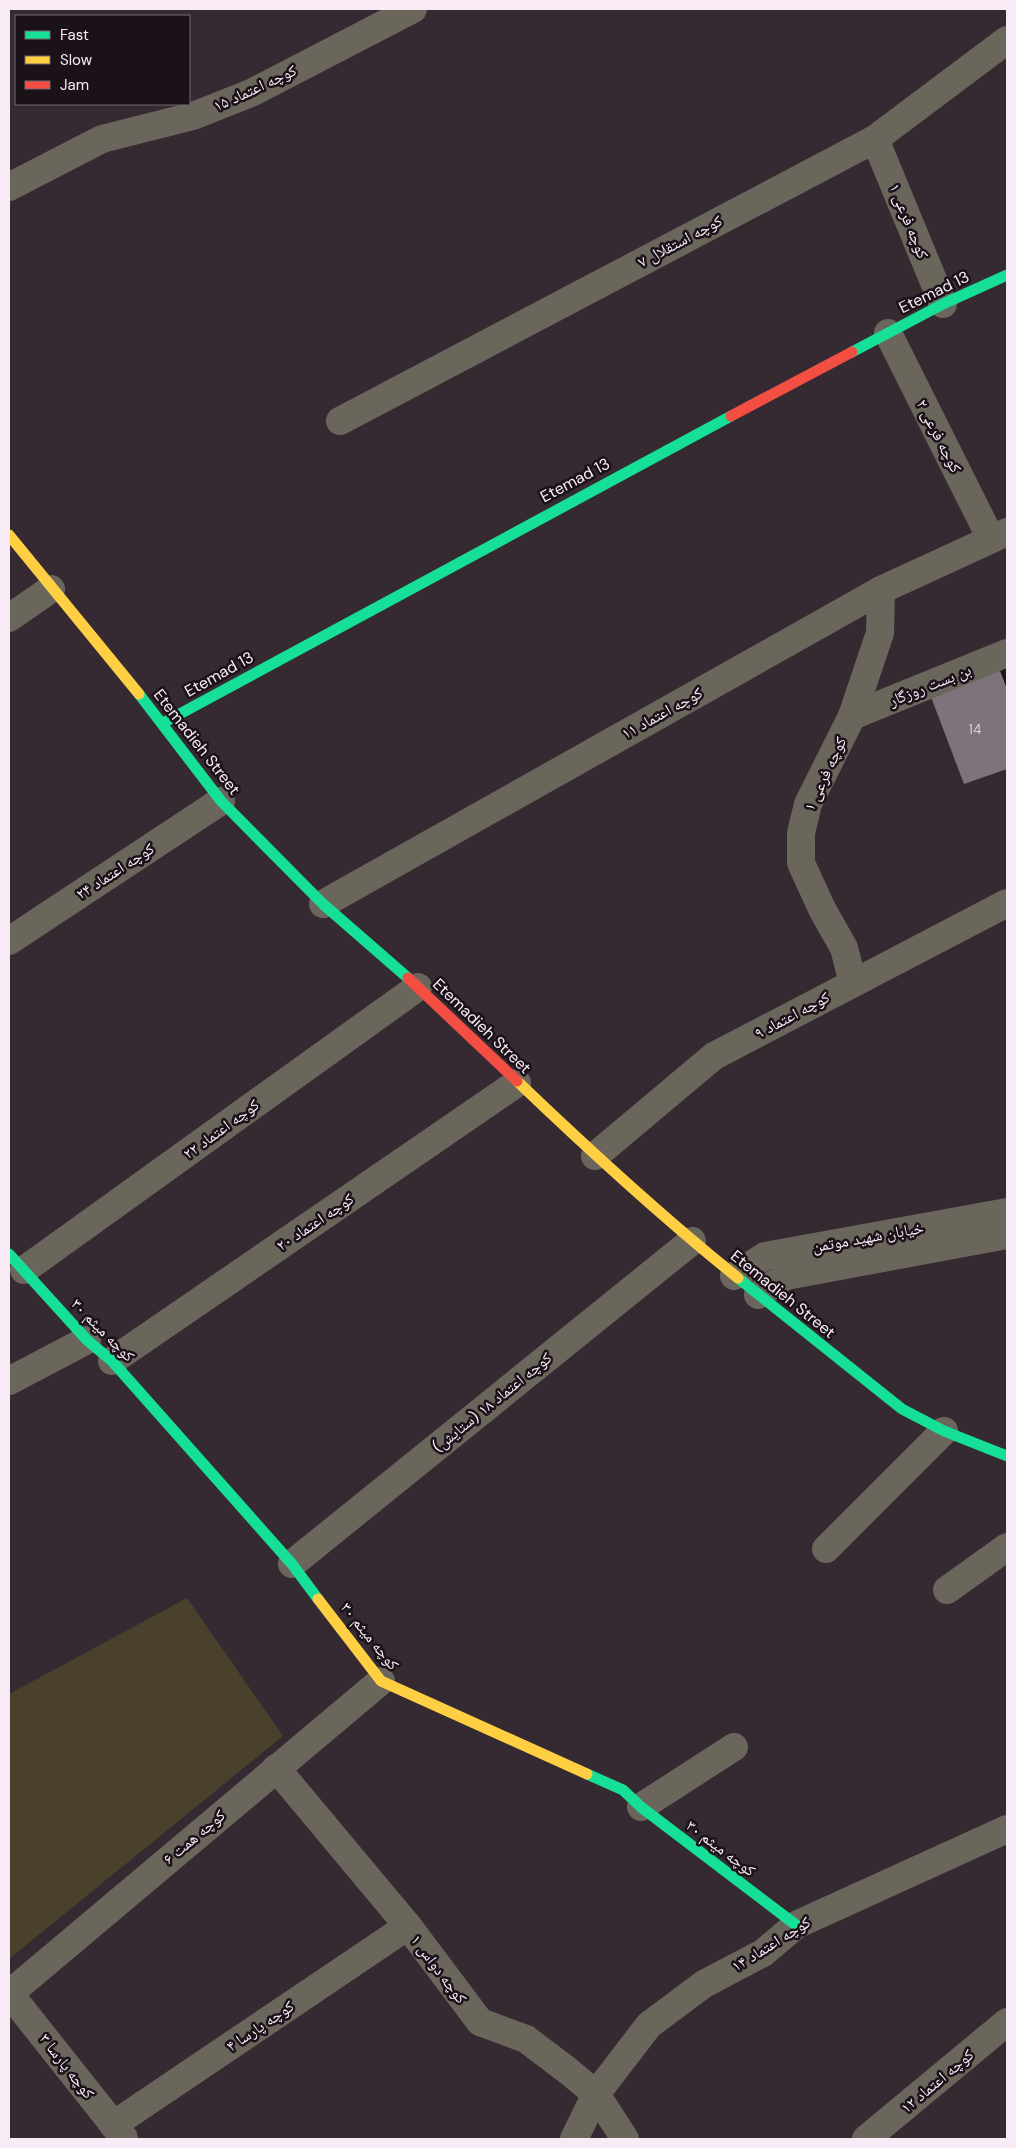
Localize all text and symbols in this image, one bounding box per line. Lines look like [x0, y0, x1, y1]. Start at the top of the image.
legend [15, 15, 190, 105]
text: Fast [60, 25, 89, 45]
text: Slow [60, 50, 93, 70]
street label: کوچه اعتماد ۱۵ [210, 59, 300, 116]
text: Jam [60, 75, 89, 95]
street label: کوچه فرعی ۱ [884, 180, 934, 262]
street label: کوچه استقلال ۷ [634, 210, 726, 272]
street label: Etemad 13 [895, 266, 973, 318]
street label: کوچه فرعی ۲ [912, 396, 967, 476]
street label: Etemad 13 [537, 453, 613, 507]
street label: Etemad 13 [181, 646, 257, 702]
street label: بن بست روزگار [885, 659, 974, 711]
street label: کوچه اعتماد ۱۱ [618, 682, 706, 744]
street label: Etemadieh Street [149, 685, 245, 799]
house number: 14 [969, 720, 982, 738]
street label: کوچه فرعی ۱ [799, 733, 851, 814]
street label: کوچه اعتماد ۲۴ [72, 838, 158, 904]
street label: Etemadieh Street [428, 974, 536, 1078]
street label: کوچه اعتماد ۹ [751, 986, 834, 1044]
street label: کوچه اعتماد ۲۲ [179, 1094, 264, 1164]
street label: کوچه اعتماد ۲۰ [272, 1188, 358, 1256]
street label: خیابان شهید موتمن [811, 1217, 925, 1257]
street label: Etemadieh Street [726, 1245, 840, 1343]
street label: کوچه میثم ۳۰ [67, 1294, 140, 1367]
street label: کوچه اعتماد ۱۸ (ستایش) [428, 1347, 556, 1457]
street label: کوچه میثم ۳۰ [336, 1598, 404, 1675]
street label: کوچه همت ۶ [159, 1805, 230, 1869]
street label: کوچه میثم ۳۰ [682, 1815, 760, 1881]
street label: کوچه اعتماد ۱۴ [728, 1911, 815, 1977]
street label: کوچه دواس ۱ [406, 1930, 472, 2008]
street label: کوچه پارسا ۴ [222, 1995, 298, 2056]
street label: کوچه پارسا ۳ [35, 2029, 99, 2103]
street label: کوچه اعتماد ۱۲ [896, 2044, 978, 2118]

